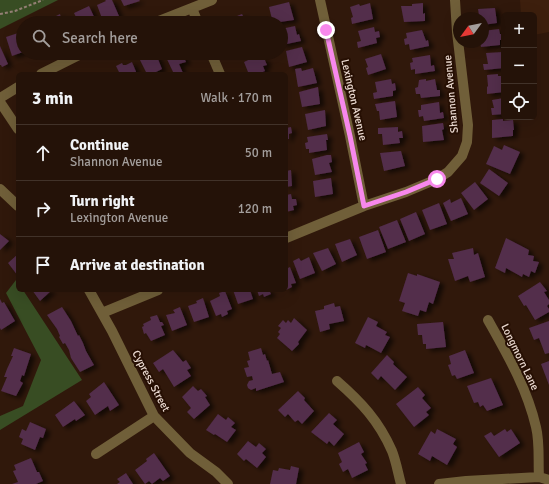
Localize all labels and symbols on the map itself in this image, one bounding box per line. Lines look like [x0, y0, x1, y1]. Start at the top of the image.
north arrow [453, 12, 489, 48]
route end [317, 21, 335, 39]
street label: Shannon Avenue [441, 54, 461, 134]
street label: Lexington Avenue [338, 58, 370, 142]
route start [428, 170, 446, 188]
street label: Longmorn Lane [498, 321, 542, 393]
street label: Cypress Street [129, 348, 173, 414]

